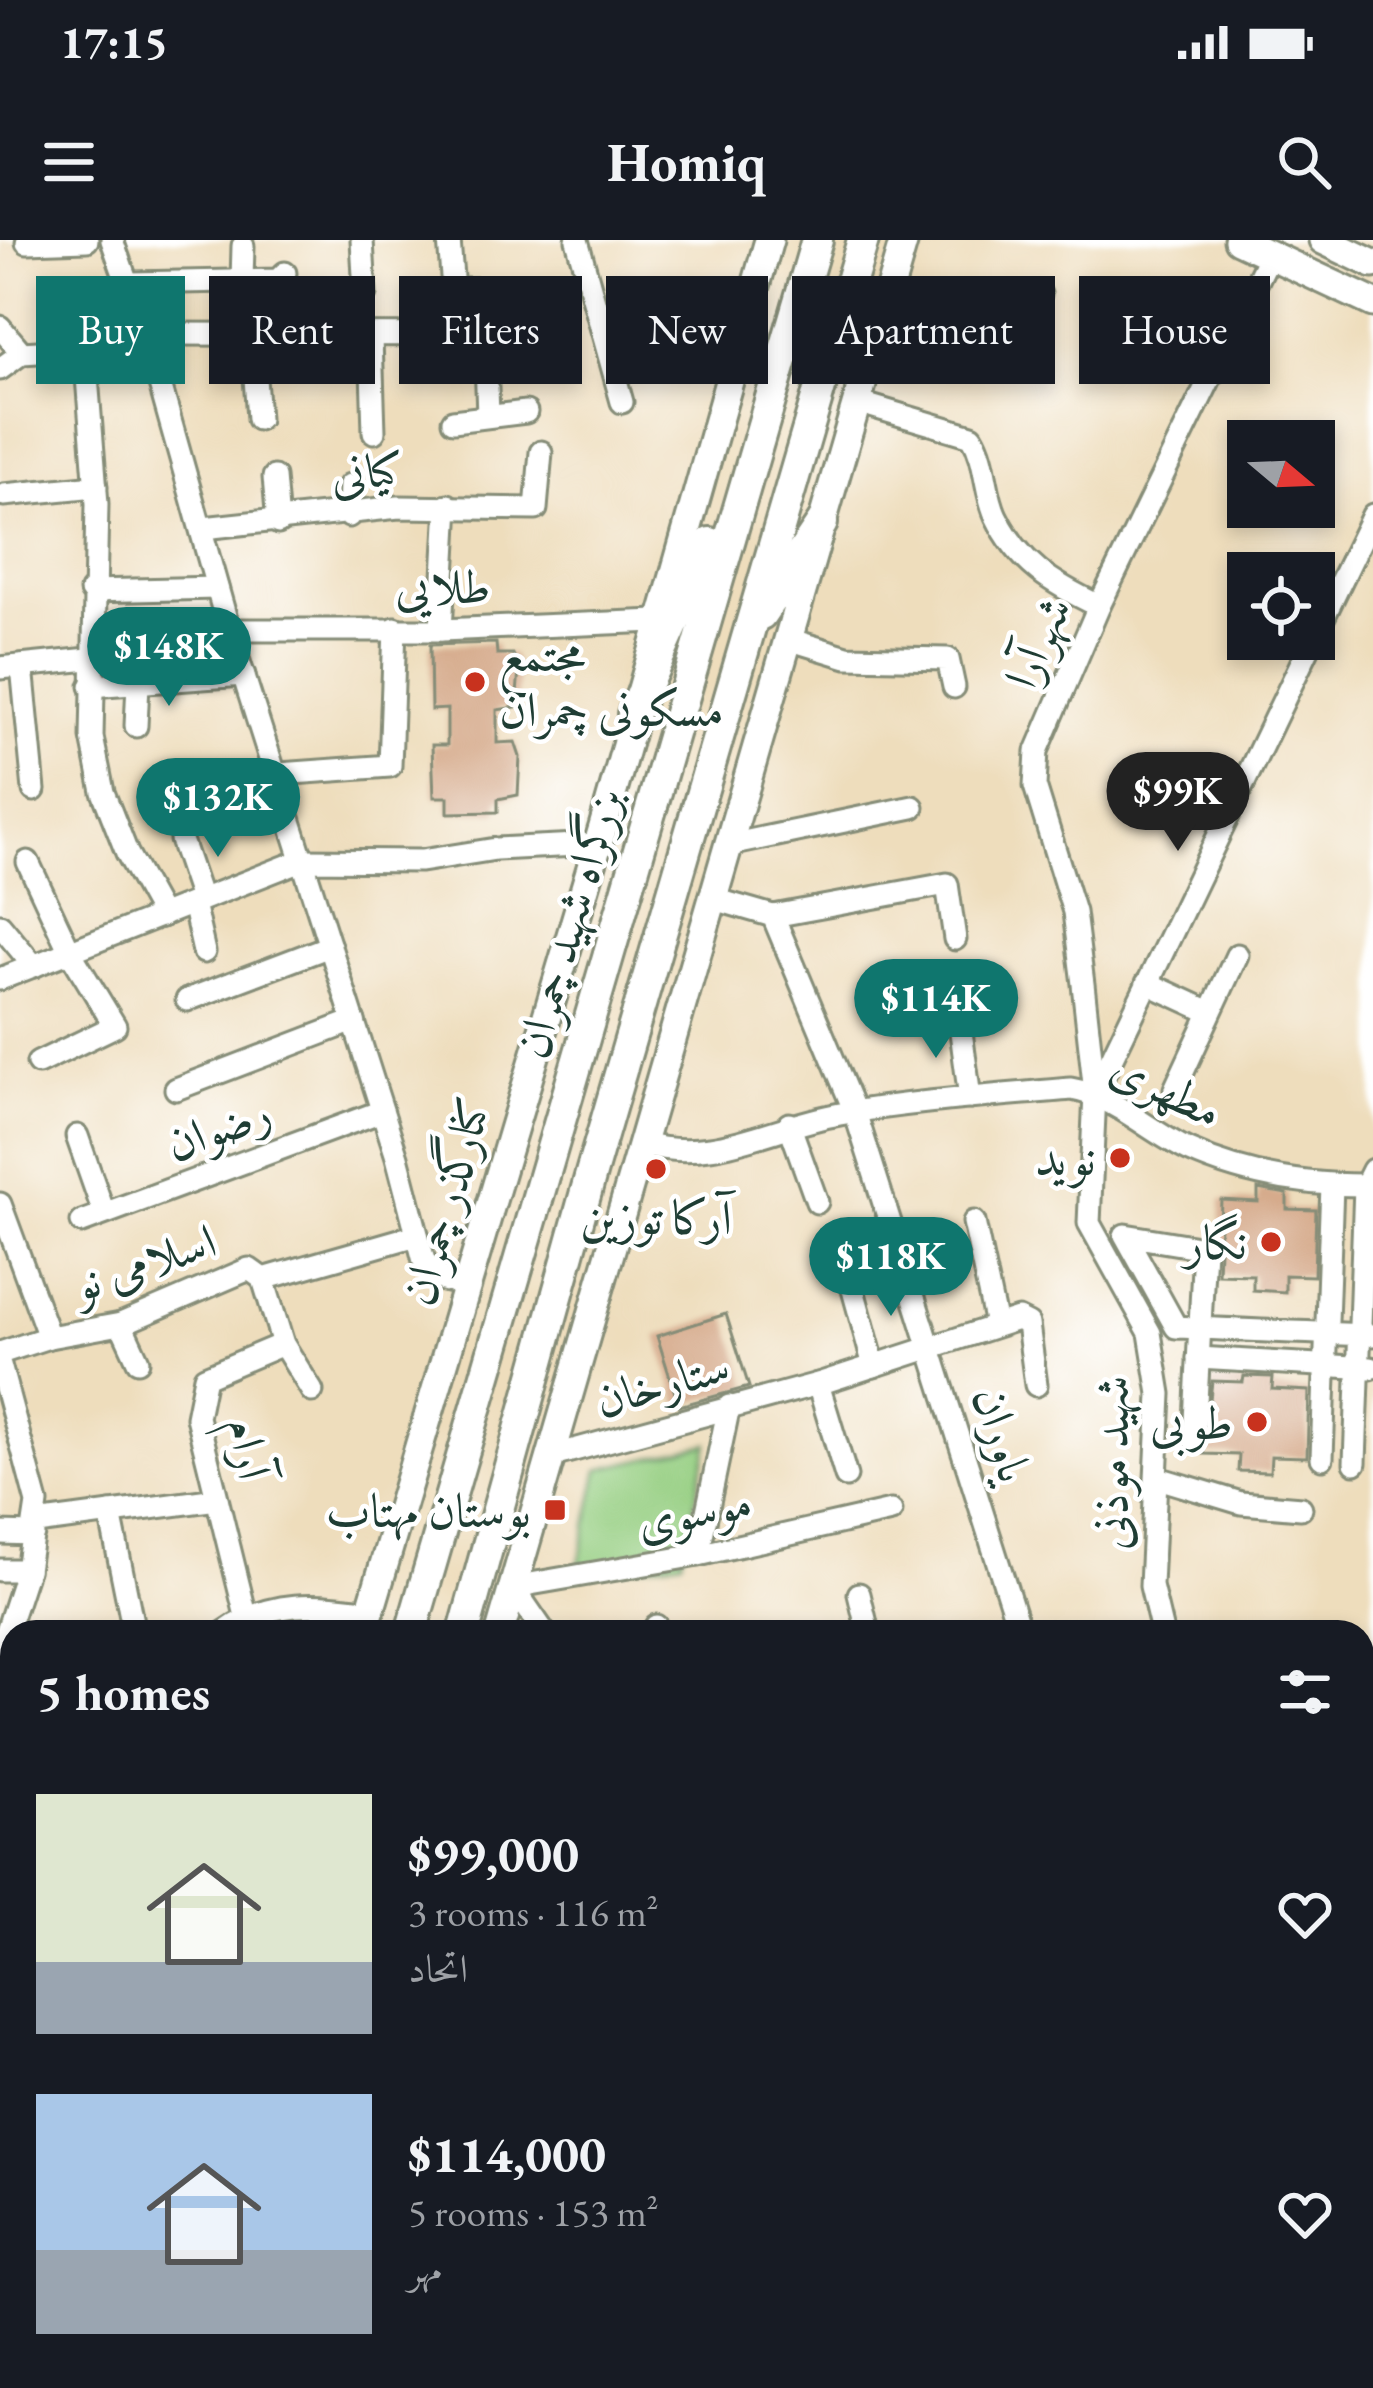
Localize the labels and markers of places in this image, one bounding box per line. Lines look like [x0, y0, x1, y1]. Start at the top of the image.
pin: $148K [85, 607, 253, 709]
place label: مجتمع مسکونی چمران [499, 623, 724, 740]
marker: مجتمع مسکونی چمران [462, 669, 488, 695]
pin: $99K [1107, 752, 1249, 854]
pin: $132K [134, 758, 302, 860]
pin: $114K [852, 959, 1020, 1061]
place label: نوید [1035, 1127, 1096, 1189]
marker: نوید [1107, 1145, 1133, 1171]
marker: آرکا توزین [643, 1156, 669, 1182]
place label: آرکا توزین [580, 1186, 737, 1248]
place label: نگار [1180, 1211, 1247, 1273]
pin: $118K [807, 1217, 975, 1319]
marker: نگار [1258, 1229, 1284, 1255]
place label: طوبی [1150, 1391, 1233, 1457]
marker: طوبی [1244, 1409, 1270, 1435]
place label: بوستان مهتاب [326, 1479, 531, 1541]
marker: بوستان مهتاب [542, 1497, 568, 1523]

